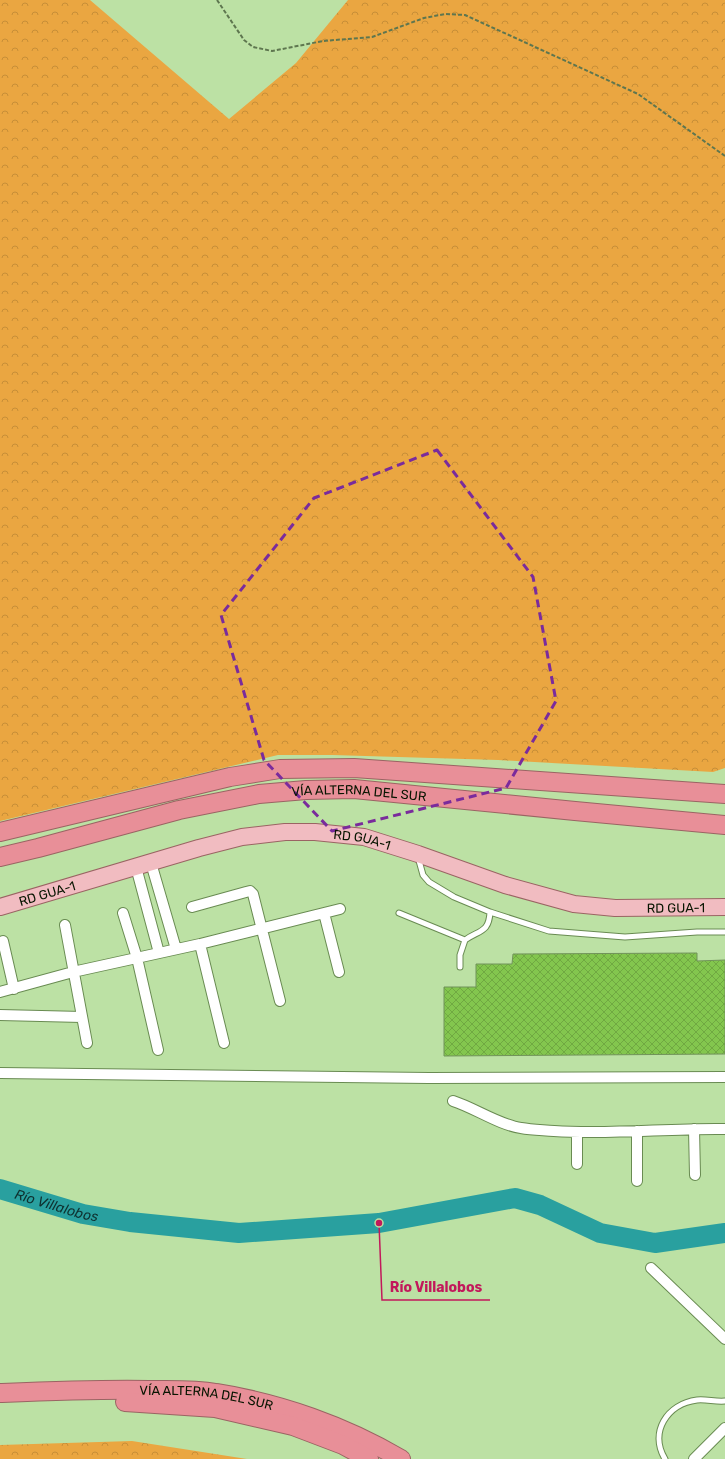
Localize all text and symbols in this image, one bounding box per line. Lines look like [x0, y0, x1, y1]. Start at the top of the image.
street label: VÍA ALTERNA DEL SUR [291, 782, 427, 804]
street label: RD GUA-1 [333, 827, 392, 853]
street label: RD GUA-1 [17, 878, 77, 909]
street label: RD GUA-1 [647, 900, 705, 916]
water label: Río Villalobos [13, 1186, 100, 1225]
callout: Río Villalobos [382, 1274, 490, 1300]
text: Río Villalobos [390, 1279, 482, 1296]
street label: VÍA ALTERNA DEL SUR [139, 1383, 275, 1413]

